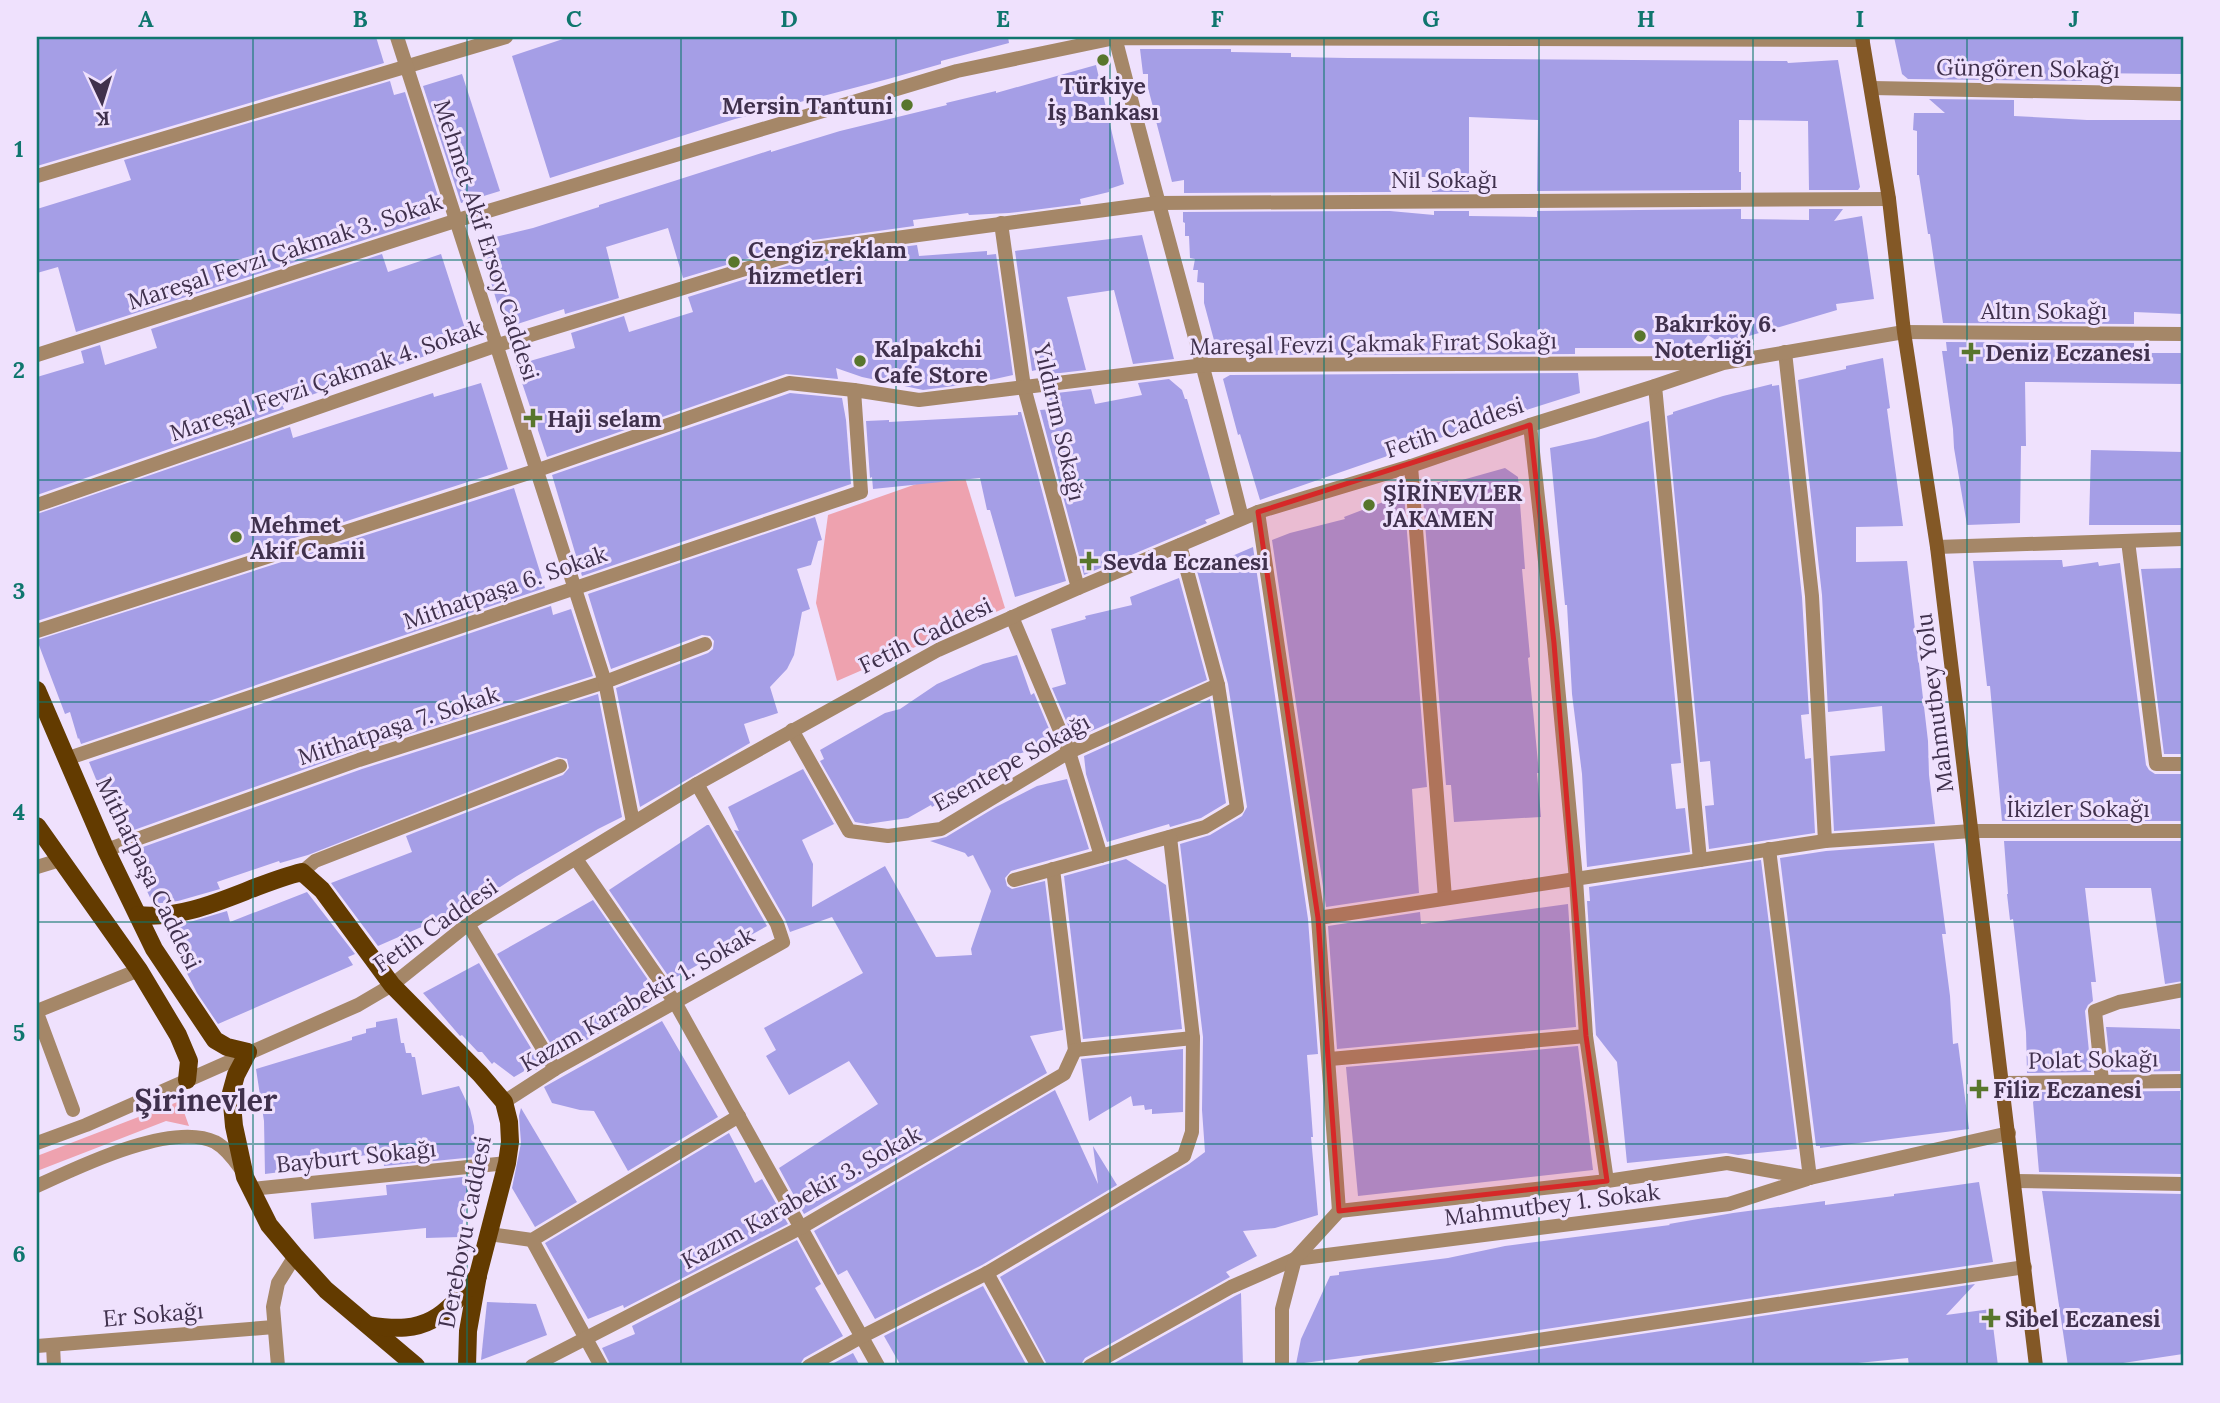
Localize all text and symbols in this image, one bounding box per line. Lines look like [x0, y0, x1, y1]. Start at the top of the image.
text: A [138, 4, 154, 33]
text: B [352, 4, 368, 33]
text: C [566, 4, 582, 33]
text: D [780, 4, 798, 33]
text: E [996, 4, 1010, 33]
text: F [1210, 4, 1224, 33]
text: G [1422, 4, 1440, 33]
text: H [1637, 4, 1655, 33]
text: I [1856, 4, 1864, 33]
text: J [2069, 4, 2079, 33]
marker: Türkiye İş Bankası [1095, 52, 1111, 68]
street label: Güngören Sokağı [1936, 52, 2120, 84]
north arrow [66, 66, 136, 136]
place label: Türkiye İş Bankası [1047, 71, 1159, 126]
place label: Mersin Tantuni [722, 91, 893, 120]
street label: Mehmet Akif Ersoy Caddesi [428, 96, 546, 384]
marker: Mersin Tantuni [899, 97, 915, 113]
text: K [95, 107, 111, 131]
text: 1 [14, 134, 24, 163]
street label: Nil Sokağı [1391, 165, 1497, 194]
street label: Mareşal Fevzi Çakmak 3. Sokak [124, 186, 447, 316]
place label: Cengiz reklam hizmetleri [748, 235, 907, 290]
marker: Cengiz reklam hizmetleri [726, 254, 742, 270]
street label: Altın Sokağı [1980, 296, 2107, 325]
place label: Bakırköy 6. Noterliği [1654, 309, 1777, 364]
street label: Mareşal Fevzi Çakmak 4. Sokak [166, 313, 487, 447]
street label: Mareşal Fevzi Çakmak Fırat Sokağı [1189, 325, 1557, 361]
marker: Bakırköy 6. Noterliği [1632, 328, 1648, 344]
place label: Kalpakchi Cafe Store [874, 334, 988, 389]
place label: Deniz Eczanesi [1985, 338, 2151, 367]
street label: Yıldırım Sokağı [1028, 339, 1092, 504]
marker: Deniz Eczanesi [1963, 344, 1979, 360]
marker: Kalpakchi Cafe Store [852, 353, 868, 369]
text: 2 [13, 355, 25, 384]
street label: Fetih Caddesi [1381, 390, 1527, 464]
place label: Haji selam [547, 404, 662, 433]
marker: Haji selam [525, 410, 541, 426]
place label: ŞİRİNEVLER JAKAMEN [1383, 478, 1523, 533]
marker: ŞİRİNEVLER JAKAMEN [1361, 497, 1377, 513]
place label: Mehmet Akif Camii [250, 510, 365, 565]
marker: Mehmet Akif Camii [228, 529, 244, 545]
street label: Mithatpaşa 6. Sokak [399, 538, 611, 635]
place label: Sevda Eczanesi [1103, 547, 1269, 576]
marker: Sevda Eczanesi [1081, 553, 1097, 569]
text: 3 [13, 576, 25, 605]
street label: Fetih Caddesi [854, 590, 996, 680]
street label: Mahmutbey Yolu [1909, 611, 1959, 794]
street label: Mithatpaşa 7. Sokak [294, 679, 503, 771]
street label: Esentepe Sokağı [927, 707, 1095, 817]
street label: Mithatpaşa Caddesi [90, 772, 208, 974]
street label: İkizler Sokağı [2006, 794, 2150, 823]
text: 4 [13, 797, 25, 826]
street label: Fetih Caddesi [367, 872, 503, 978]
street label: Kazım Karabekir 1. Sokak [515, 920, 760, 1078]
text: 5 [13, 1018, 25, 1047]
street label: Polat Sokağı [2027, 1043, 2159, 1075]
place label: Filiz Eczanesi [1993, 1075, 2142, 1104]
district label: Şirinevler [135, 1081, 278, 1119]
marker: Filiz Eczanesi [1971, 1081, 1987, 1097]
street label: Kazım Karabekir 3. Sokak [676, 1119, 927, 1275]
street label: Bayburt Sokağı [275, 1133, 437, 1179]
street label: Dereboyu Caddesi [431, 1133, 497, 1331]
street label: Mahmutbey 1. Sokak [1443, 1176, 1662, 1232]
text: 6 [12, 1239, 26, 1268]
street label: Er Sokağı [102, 1295, 204, 1333]
place label: Sibel Eczanesi [2005, 1304, 2161, 1333]
marker: Sibel Eczanesi [1983, 1310, 1999, 1326]

